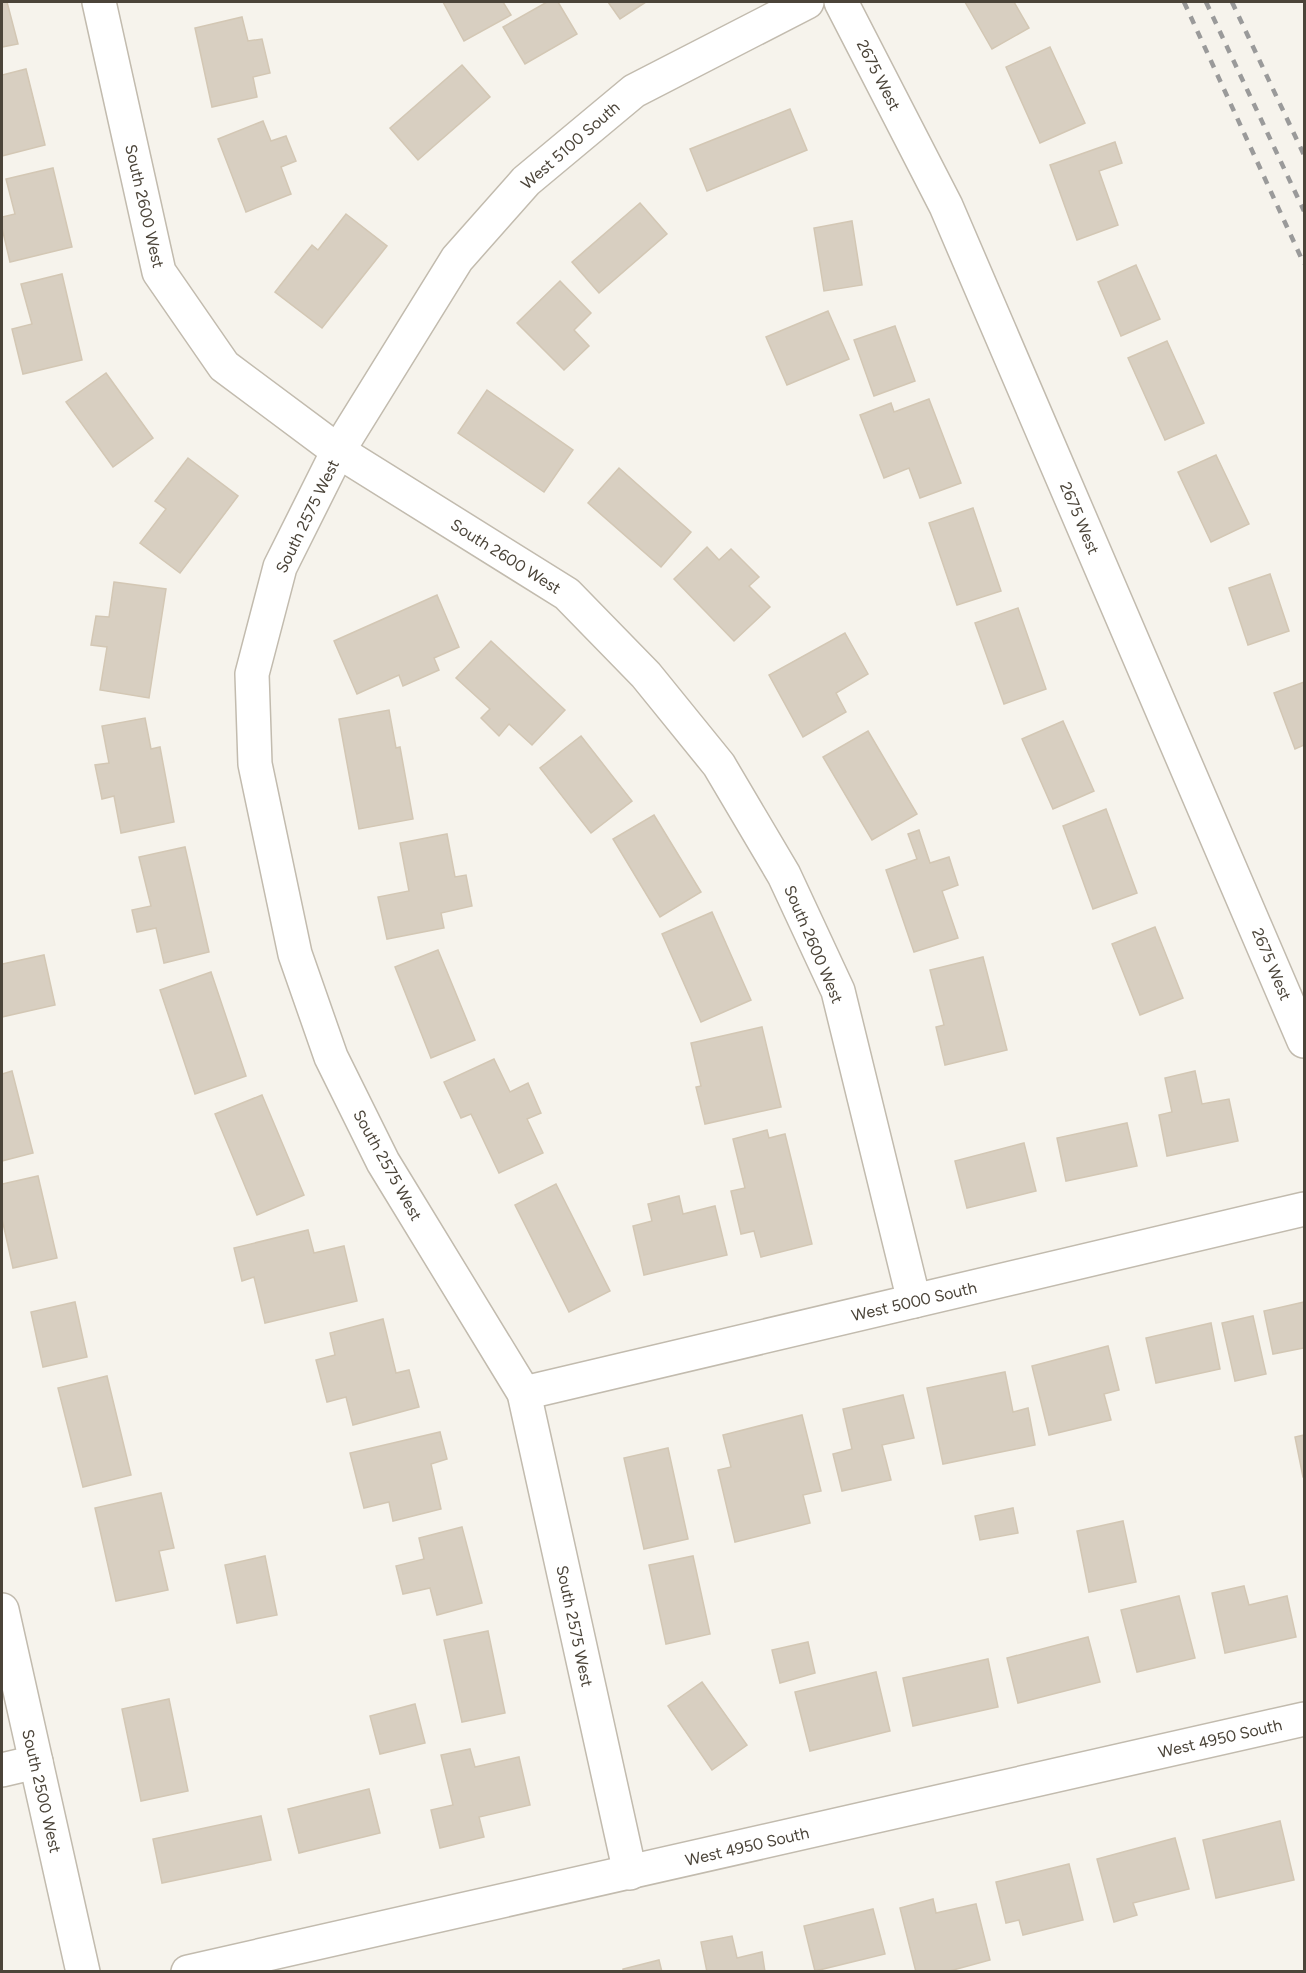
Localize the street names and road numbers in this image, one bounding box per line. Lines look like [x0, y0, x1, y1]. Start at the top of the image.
street label: 2675 West [853, 37, 904, 114]
street label: West 5100 South [517, 97, 623, 193]
street label: South 2600 West [121, 142, 168, 270]
street label: South 2575 West [272, 456, 343, 576]
street label: 2675 West [1056, 479, 1103, 557]
street label: South 2600 West [447, 515, 564, 598]
street label: South 2600 West [780, 882, 847, 1006]
street label: 2675 West [1248, 925, 1295, 1003]
street label: South 2575 West [349, 1106, 426, 1224]
street label: West 5000 South [850, 1278, 979, 1325]
street label: South 2575 West [552, 1564, 597, 1689]
street label: West 4950 South [1156, 1715, 1284, 1762]
street label: South 2500 West [18, 1727, 65, 1855]
street label: West 4950 South [683, 1823, 811, 1870]

